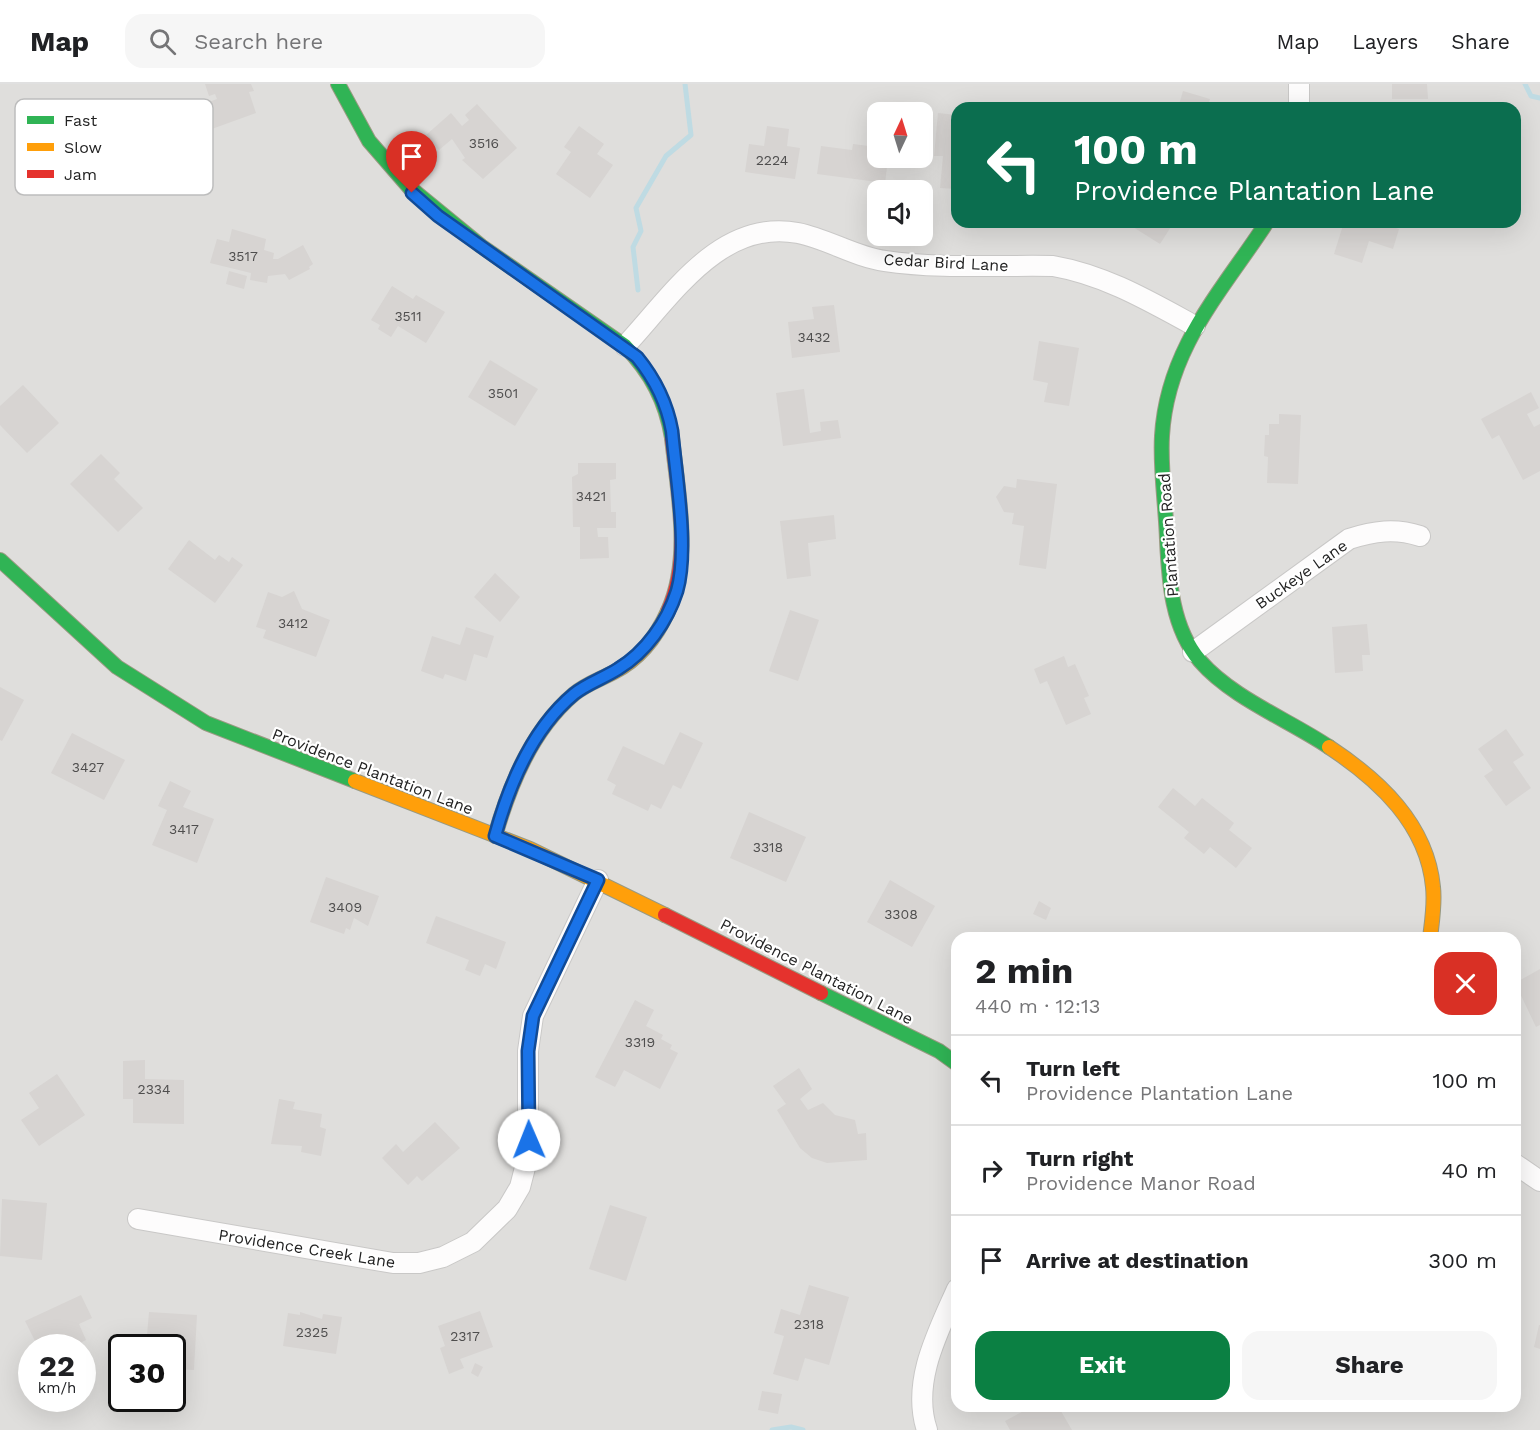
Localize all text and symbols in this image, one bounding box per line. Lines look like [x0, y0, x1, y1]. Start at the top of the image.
search box [125, 14, 545, 68]
text: Map [30, 25, 89, 58]
icon: search [146, 25, 179, 58]
text: Search here [194, 29, 323, 54]
text: Map [1276, 29, 1319, 54]
text: Layers [1352, 29, 1418, 54]
text: Share [1451, 29, 1510, 54]
legend [15, 99, 213, 195]
north arrow [867, 102, 933, 168]
map controls [867, 102, 933, 246]
text: Fast [64, 111, 97, 130]
text: 100 m [1074, 125, 1198, 174]
icon: left [975, 126, 1053, 204]
pin [386, 131, 437, 193]
house number: 3516 [469, 135, 499, 151]
text: Slow [64, 138, 102, 157]
icon: arrive [395, 140, 428, 173]
house number: 2224 [756, 152, 788, 168]
text: Jam [64, 165, 97, 184]
text: Providence Plantation Lane [1074, 175, 1435, 207]
button: sound [867, 180, 933, 246]
house number: 3517 [228, 248, 258, 264]
street label: Cedar Bird Lane [883, 250, 1009, 275]
house number: 3511 [394, 308, 422, 324]
house number: 3432 [797, 329, 831, 345]
house number: 3501 [488, 385, 518, 401]
street label: Plantation Road [1155, 472, 1182, 597]
house number: 3421 [576, 488, 606, 504]
street label: Buckeye Lane [1252, 536, 1351, 613]
house number: 3412 [278, 615, 308, 631]
street label: Providence Plantation Lane [270, 724, 476, 819]
house number: 3427 [72, 759, 104, 775]
house number: 3417 [169, 821, 199, 837]
house number: 3318 [753, 839, 783, 855]
house number: 3409 [328, 899, 362, 915]
house number: 3308 [884, 906, 918, 922]
street label: Providence Plantation Lane [717, 914, 916, 1028]
text: 2 min [975, 950, 1073, 992]
button: close [1434, 952, 1497, 1015]
text: 440 m · 12:13 [975, 994, 1100, 1018]
house number: 3319 [625, 1034, 655, 1050]
text: Turn left [1026, 1056, 1120, 1081]
icon: left [975, 1064, 1008, 1097]
text: 100 m [1433, 1068, 1497, 1093]
house number: 2334 [137, 1081, 171, 1097]
text: Providence Plantation Lane [1026, 1081, 1293, 1105]
position arrow [497, 1108, 561, 1172]
text: Turn right [1026, 1146, 1133, 1171]
icon: right [975, 1154, 1008, 1187]
text: 40 m [1441, 1158, 1497, 1183]
text: Providence Manor Road [1026, 1171, 1256, 1195]
street label: Providence Creek Lane [217, 1225, 397, 1272]
icon: arrive [975, 1244, 1008, 1277]
text: Arrive at destination [1026, 1248, 1249, 1273]
text: 300 m [1428, 1248, 1497, 1273]
house number: 2318 [794, 1316, 824, 1332]
house number: 2325 [296, 1324, 328, 1340]
house number: 2317 [450, 1328, 480, 1344]
button: Exit [975, 1331, 1230, 1400]
button: Share [1242, 1331, 1497, 1400]
speed limit sign: 30 [108, 1334, 186, 1412]
text: 22 [39, 1348, 75, 1383]
text: km/h [38, 1379, 76, 1397]

